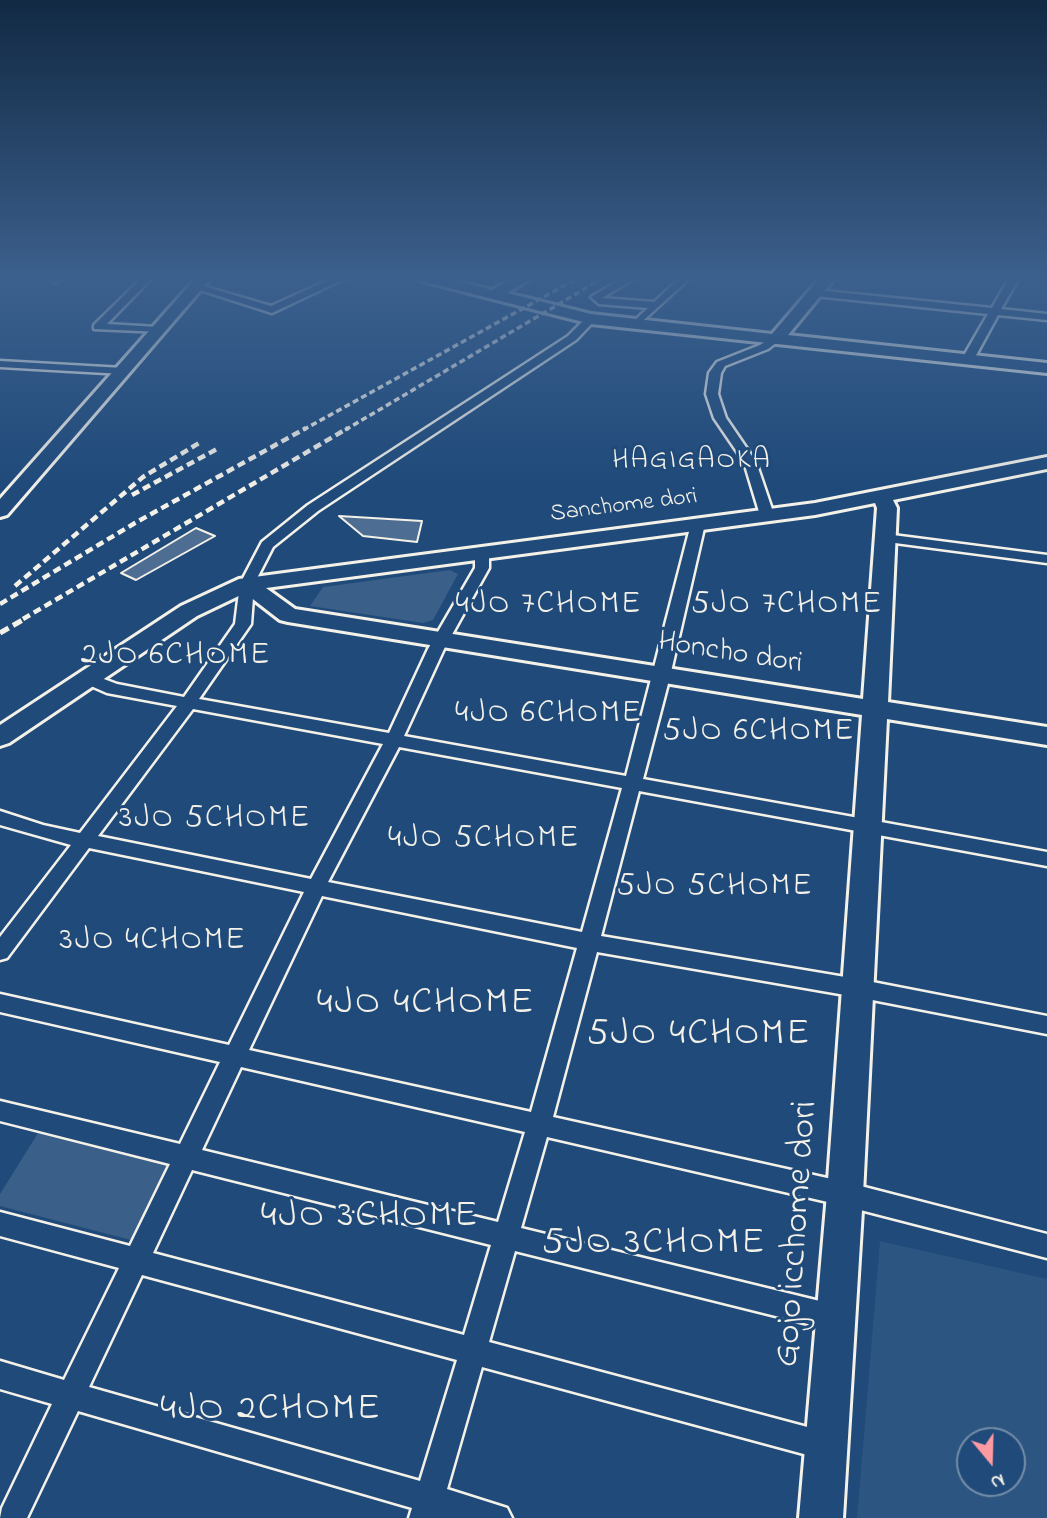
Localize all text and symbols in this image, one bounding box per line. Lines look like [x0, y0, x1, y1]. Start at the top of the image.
district label: HAGIGAOKA [613, 445, 771, 479]
street label: Sanchome dori [549, 484, 699, 530]
district label: 4JO 7CHOME [457, 588, 641, 626]
district label: 5JO 7CHOME [692, 588, 882, 626]
street label: Honcho dori [655, 626, 805, 684]
district label: 2JO 6CHOME [82, 639, 270, 677]
district label: 4JO 6CHOME [456, 697, 642, 735]
district label: 5JO 6CHOME [664, 715, 854, 753]
district label: 3JO 5CHOME [120, 802, 310, 840]
district label: 4JO 5CHOME [389, 822, 579, 860]
district label: 5JO 5CHOME [618, 870, 812, 908]
district label: 3JO 4CHOME [61, 924, 245, 962]
district label: 4JO 4CHOME [318, 983, 534, 1029]
district label: 5JO 4CHOME [588, 1014, 810, 1060]
street label: Gojo icchome dori [768, 1099, 830, 1369]
district label: 4JO 3CHOME [262, 1196, 478, 1242]
district label: 5JO 3CHOME [543, 1223, 765, 1269]
district label: 4JO 2CHOME [161, 1389, 381, 1435]
north arrow [956, 1427, 1026, 1497]
text: N [987, 1466, 1008, 1495]

